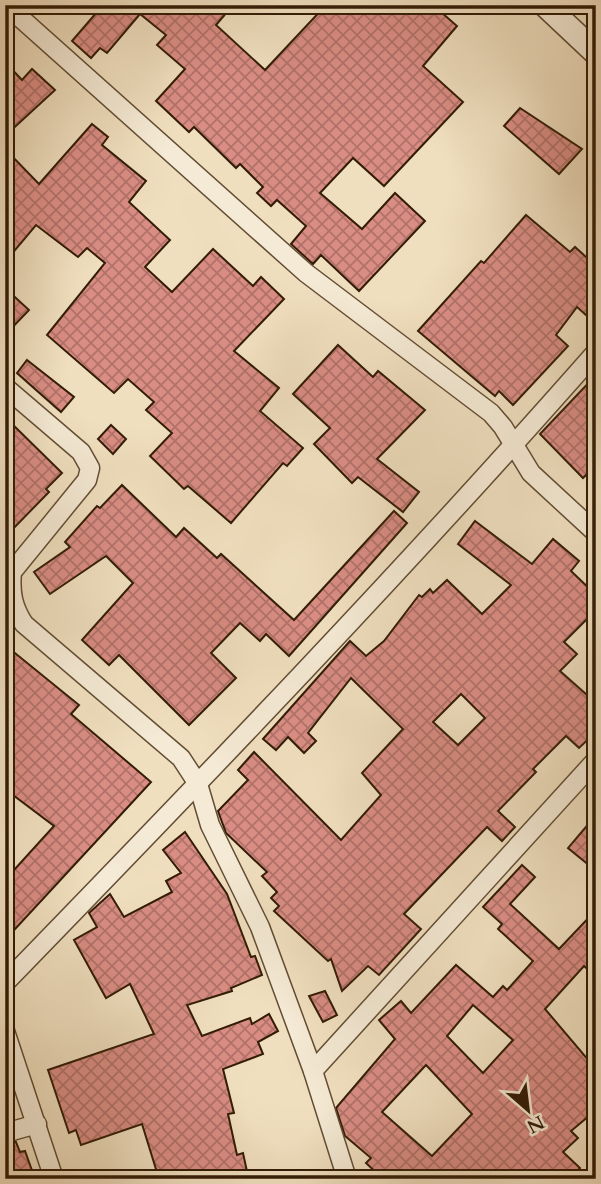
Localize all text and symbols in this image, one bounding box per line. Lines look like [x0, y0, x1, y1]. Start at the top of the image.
north arrow [492, 1076, 562, 1146]
text: N [522, 1109, 549, 1140]

